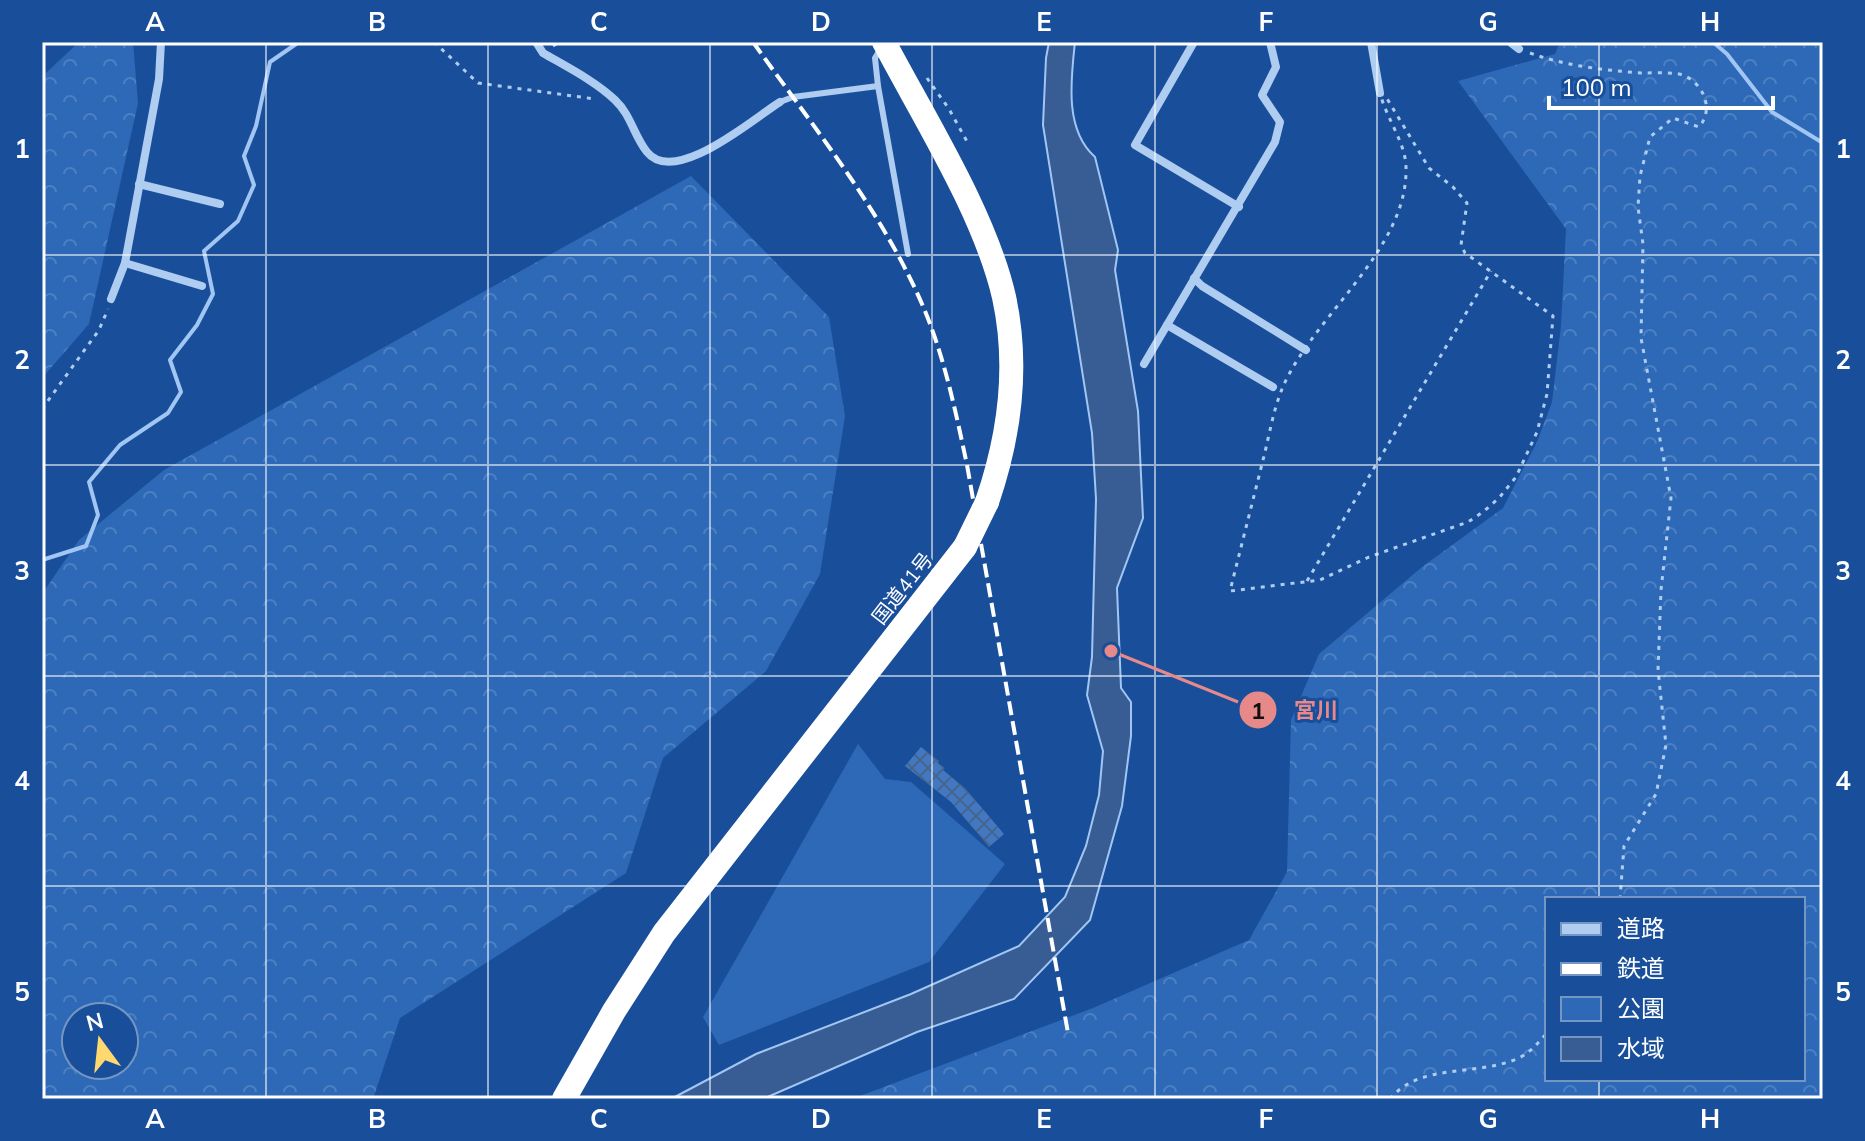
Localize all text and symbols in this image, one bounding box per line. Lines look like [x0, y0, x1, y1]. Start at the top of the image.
text: A [145, 5, 165, 38]
text: B [368, 5, 386, 38]
text: C [590, 5, 608, 38]
text: D [811, 5, 831, 38]
text: E [1036, 5, 1052, 38]
text: F [1259, 5, 1274, 38]
text: G [1478, 5, 1498, 38]
text: H [1700, 5, 1720, 38]
scale bar [1549, 60, 1773, 110]
text: 100 m [1561, 72, 1632, 102]
text: 1 [14, 132, 30, 165]
text: 1 [1835, 132, 1851, 165]
text: 2 [14, 343, 30, 376]
text: 2 [1835, 343, 1851, 376]
street label: 国道41号 [866, 547, 938, 629]
text: 3 [14, 554, 30, 587]
text: 3 [1835, 554, 1851, 587]
callout: 宮川 [1238, 687, 1354, 733]
text: 1 [1251, 695, 1265, 725]
text: 宮川 [1294, 696, 1338, 724]
text: 4 [14, 764, 30, 797]
text: 4 [1835, 764, 1851, 797]
legend [1545, 897, 1805, 1081]
text: 道路 [1617, 913, 1665, 943]
text: 鉄道 [1617, 953, 1665, 983]
text: 5 [14, 975, 30, 1008]
text: 5 [1835, 975, 1851, 1008]
text: 公園 [1617, 993, 1665, 1023]
north arrow [60, 1001, 140, 1081]
text: N [83, 1006, 106, 1037]
text: 水域 [1617, 1033, 1665, 1063]
text: A [145, 1102, 165, 1135]
text: B [368, 1102, 386, 1135]
text: C [590, 1102, 608, 1135]
text: D [811, 1102, 831, 1135]
text: E [1036, 1102, 1052, 1135]
text: F [1259, 1102, 1274, 1135]
text: G [1478, 1102, 1498, 1135]
text: H [1700, 1102, 1720, 1135]

